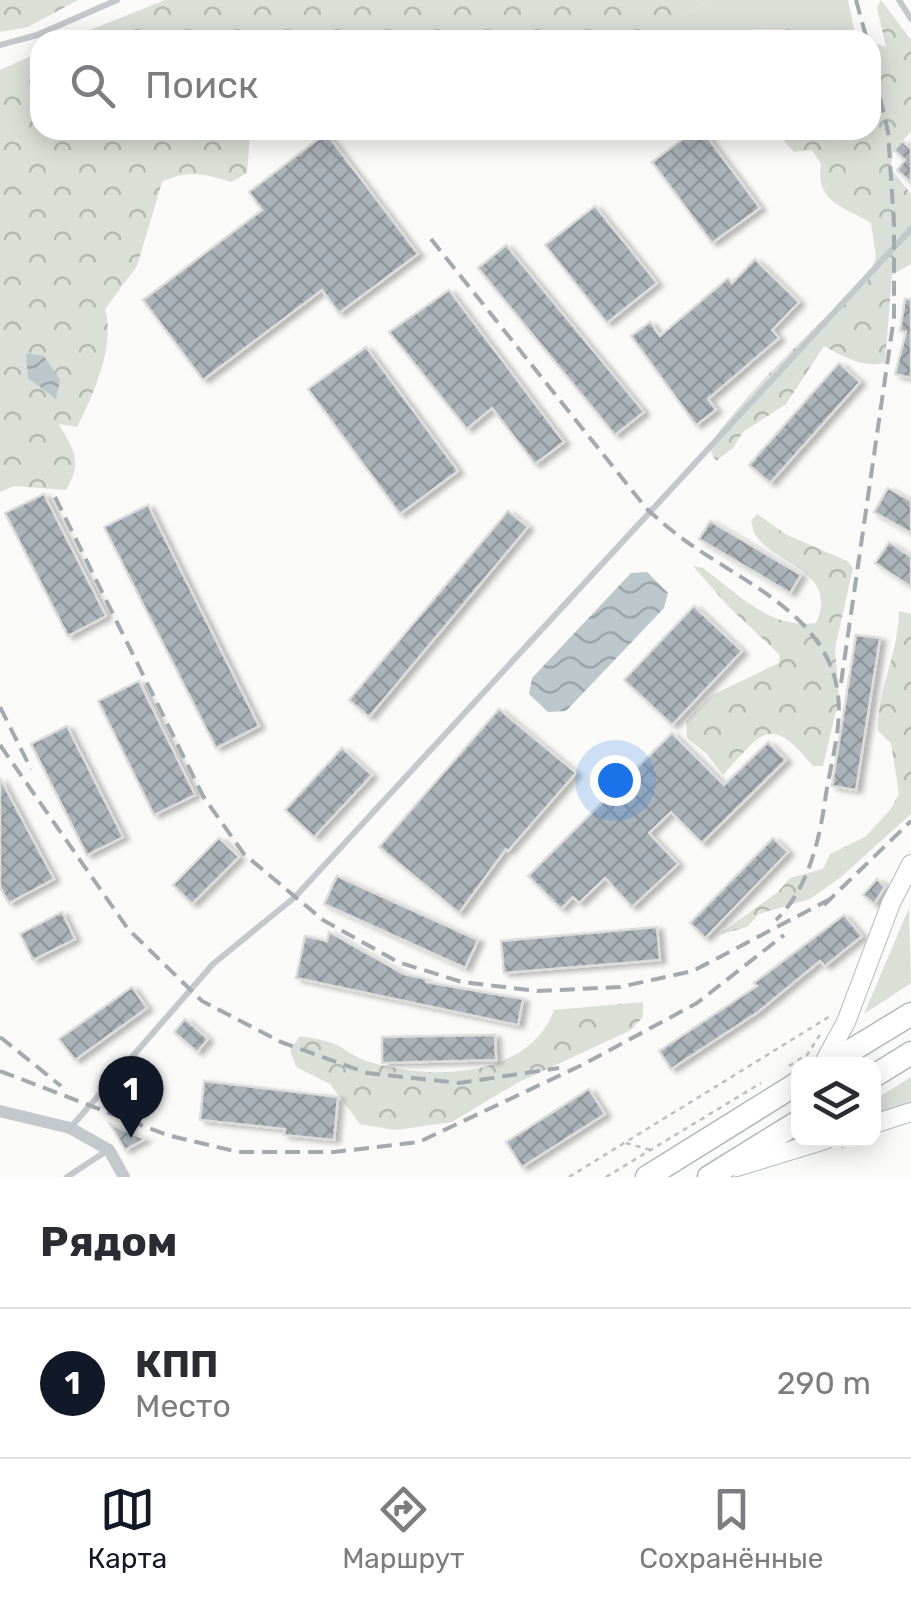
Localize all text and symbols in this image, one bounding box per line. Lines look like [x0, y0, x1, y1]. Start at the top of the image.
search box [30, 30, 881, 140]
icon: search [65, 58, 120, 113]
text: Поиск [145, 62, 258, 108]
your location [590, 755, 641, 806]
pin: 1 [98, 1056, 164, 1138]
map controls [791, 1057, 881, 1147]
button: layers [791, 1057, 881, 1147]
text: Рядом [40, 1217, 177, 1267]
text: КПП [135, 1341, 218, 1387]
text: 1 [65, 1364, 80, 1402]
text: 290 m [777, 1364, 871, 1402]
text: Место [135, 1387, 231, 1425]
tab: Карта [87, 1482, 167, 1575]
tab: Маршрут [342, 1482, 464, 1575]
tab: Сохранённые [639, 1482, 824, 1575]

